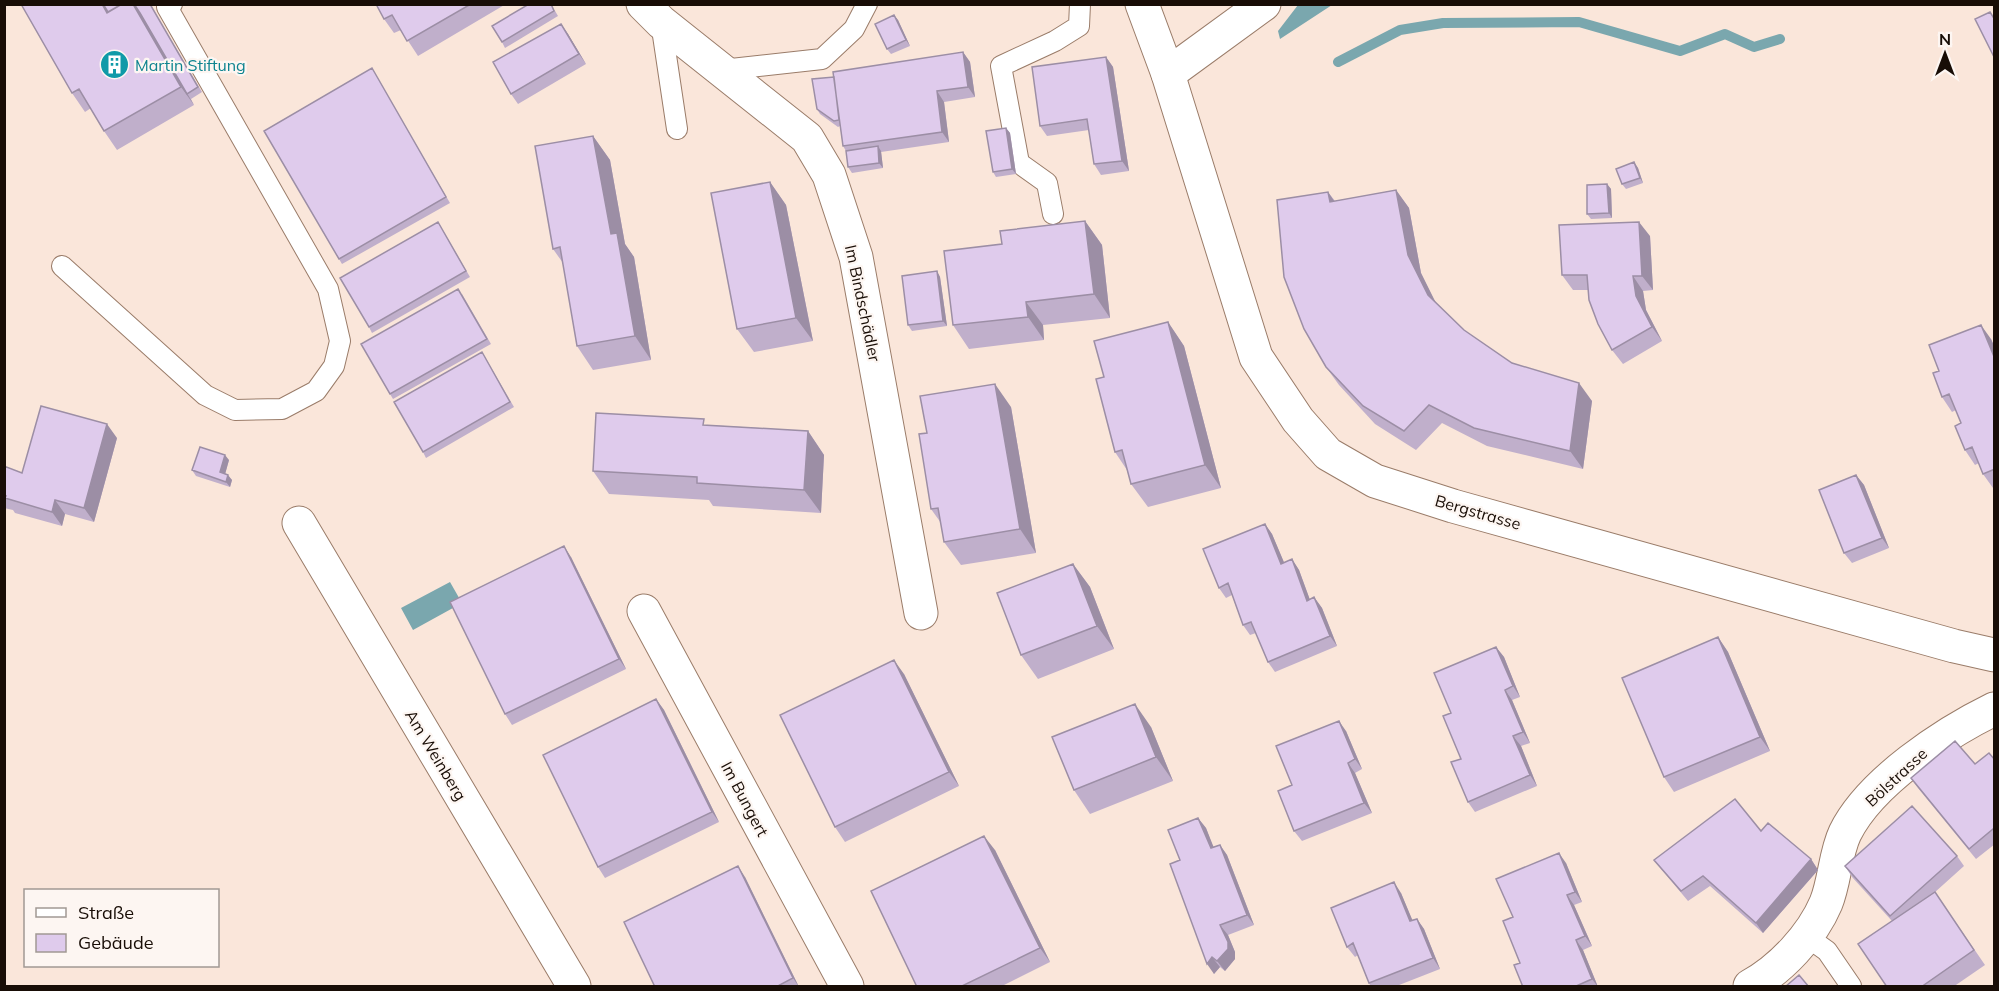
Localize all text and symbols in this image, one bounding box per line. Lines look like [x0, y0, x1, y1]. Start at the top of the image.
north arrow [1915, 24, 1975, 84]
text: N [1939, 29, 1951, 49]
building icon: Martin Stiftung [98, 49, 130, 81]
place label: Martin Stiftung [135, 55, 246, 75]
street label: Im Bindschädler [841, 243, 885, 363]
street label: Bergstrasse [1433, 490, 1523, 534]
street label: Am Weinberg [401, 706, 471, 804]
street label: Bölstrasse [1861, 743, 1931, 811]
street label: Im Bungert [717, 758, 773, 840]
legend [24, 889, 219, 967]
text: Straße [78, 901, 134, 924]
text: Gebäude [78, 931, 154, 954]

